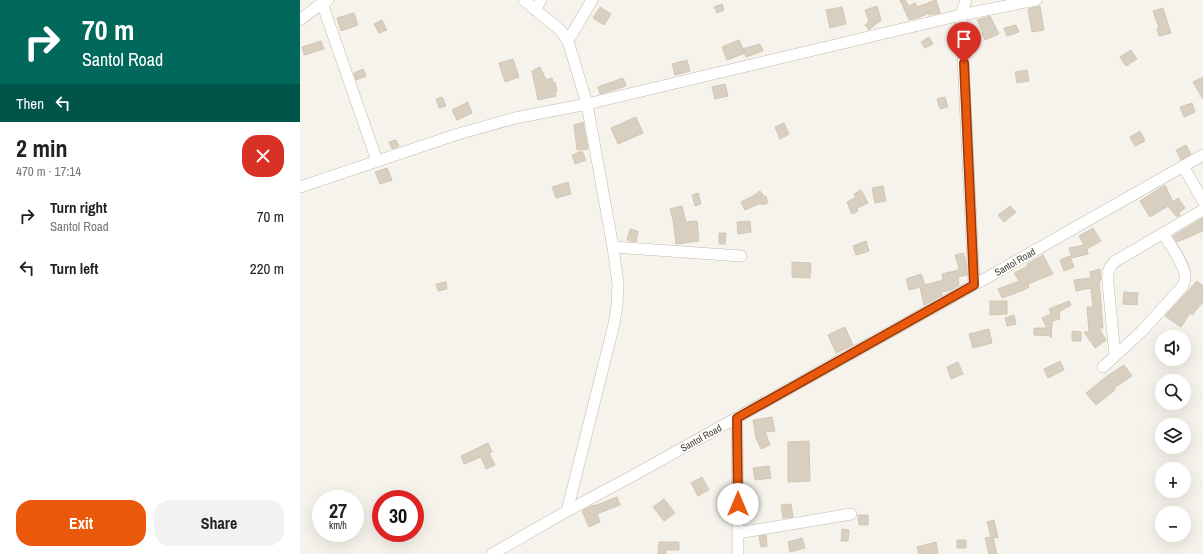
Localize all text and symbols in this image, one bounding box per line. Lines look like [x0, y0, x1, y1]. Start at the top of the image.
text: 70 m [82, 11, 134, 49]
icon: right [16, 16, 68, 68]
pin [947, 22, 981, 63]
icon: arrive [953, 28, 975, 50]
text: Santol Road [82, 47, 163, 72]
icon: left [52, 92, 74, 114]
text: Then [16, 93, 44, 114]
text: 2 min [16, 132, 67, 164]
button: close [242, 135, 284, 177]
text: 470 m · 17:14 [16, 163, 81, 180]
text: Turn right [50, 197, 107, 218]
icon: right [16, 205, 38, 227]
text: 70 m [257, 206, 284, 227]
text: Santol Road [50, 218, 109, 235]
street label: Santol Road [992, 245, 1038, 279]
icon: left [16, 257, 38, 279]
text: Turn left [50, 258, 98, 279]
text: 220 m [250, 258, 284, 279]
map controls [1155, 330, 1191, 542]
button: sound [1155, 330, 1191, 366]
button: search [1155, 374, 1191, 410]
button: layers [1155, 418, 1191, 454]
street label: Santol Road [678, 421, 724, 455]
button: + [1155, 462, 1191, 498]
position arrow [717, 483, 759, 525]
speed limit sign: 30 [372, 490, 424, 542]
text: 27 [329, 497, 347, 524]
button: Exit [16, 500, 146, 546]
button: Share [154, 500, 284, 546]
button: − [1155, 506, 1191, 542]
text: km/h [329, 519, 347, 532]

